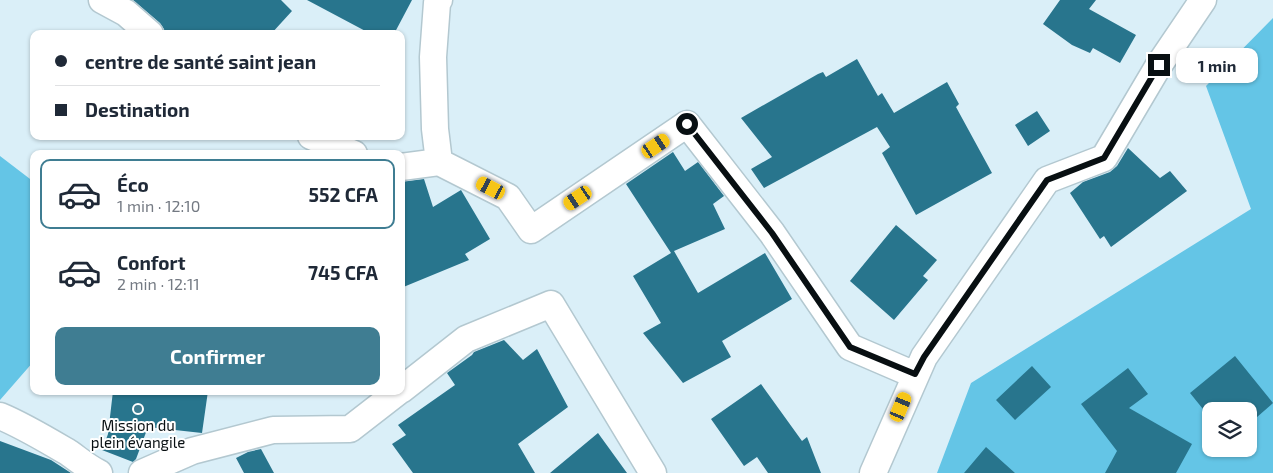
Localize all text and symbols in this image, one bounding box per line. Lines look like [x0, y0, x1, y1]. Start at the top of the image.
callout: 1 min [1176, 48, 1259, 82]
text: centre de santé saint jean [85, 50, 316, 73]
route end [1148, 54, 1170, 76]
text: 1 min [1198, 56, 1236, 75]
text: Destination [85, 98, 190, 121]
route start [676, 113, 698, 135]
car [639, 131, 672, 161]
icon: car [57, 172, 102, 217]
text: Éco [117, 173, 149, 196]
car [474, 175, 507, 201]
text: 552 CFA [309, 183, 378, 206]
car [561, 183, 594, 213]
text: 1 min · 12:10 [117, 196, 200, 215]
icon: car [57, 250, 102, 295]
text: Confort [117, 251, 185, 274]
text: 745 CFA [308, 261, 378, 284]
text: 2 min · 12:11 [117, 274, 200, 293]
button: Confirmer [55, 327, 380, 385]
car [888, 390, 913, 424]
map controls [1202, 402, 1257, 457]
button: layers [1202, 402, 1257, 457]
marker: Mission du plein évangile [132, 403, 144, 415]
place label: Mission du plein évangile [91, 416, 185, 451]

